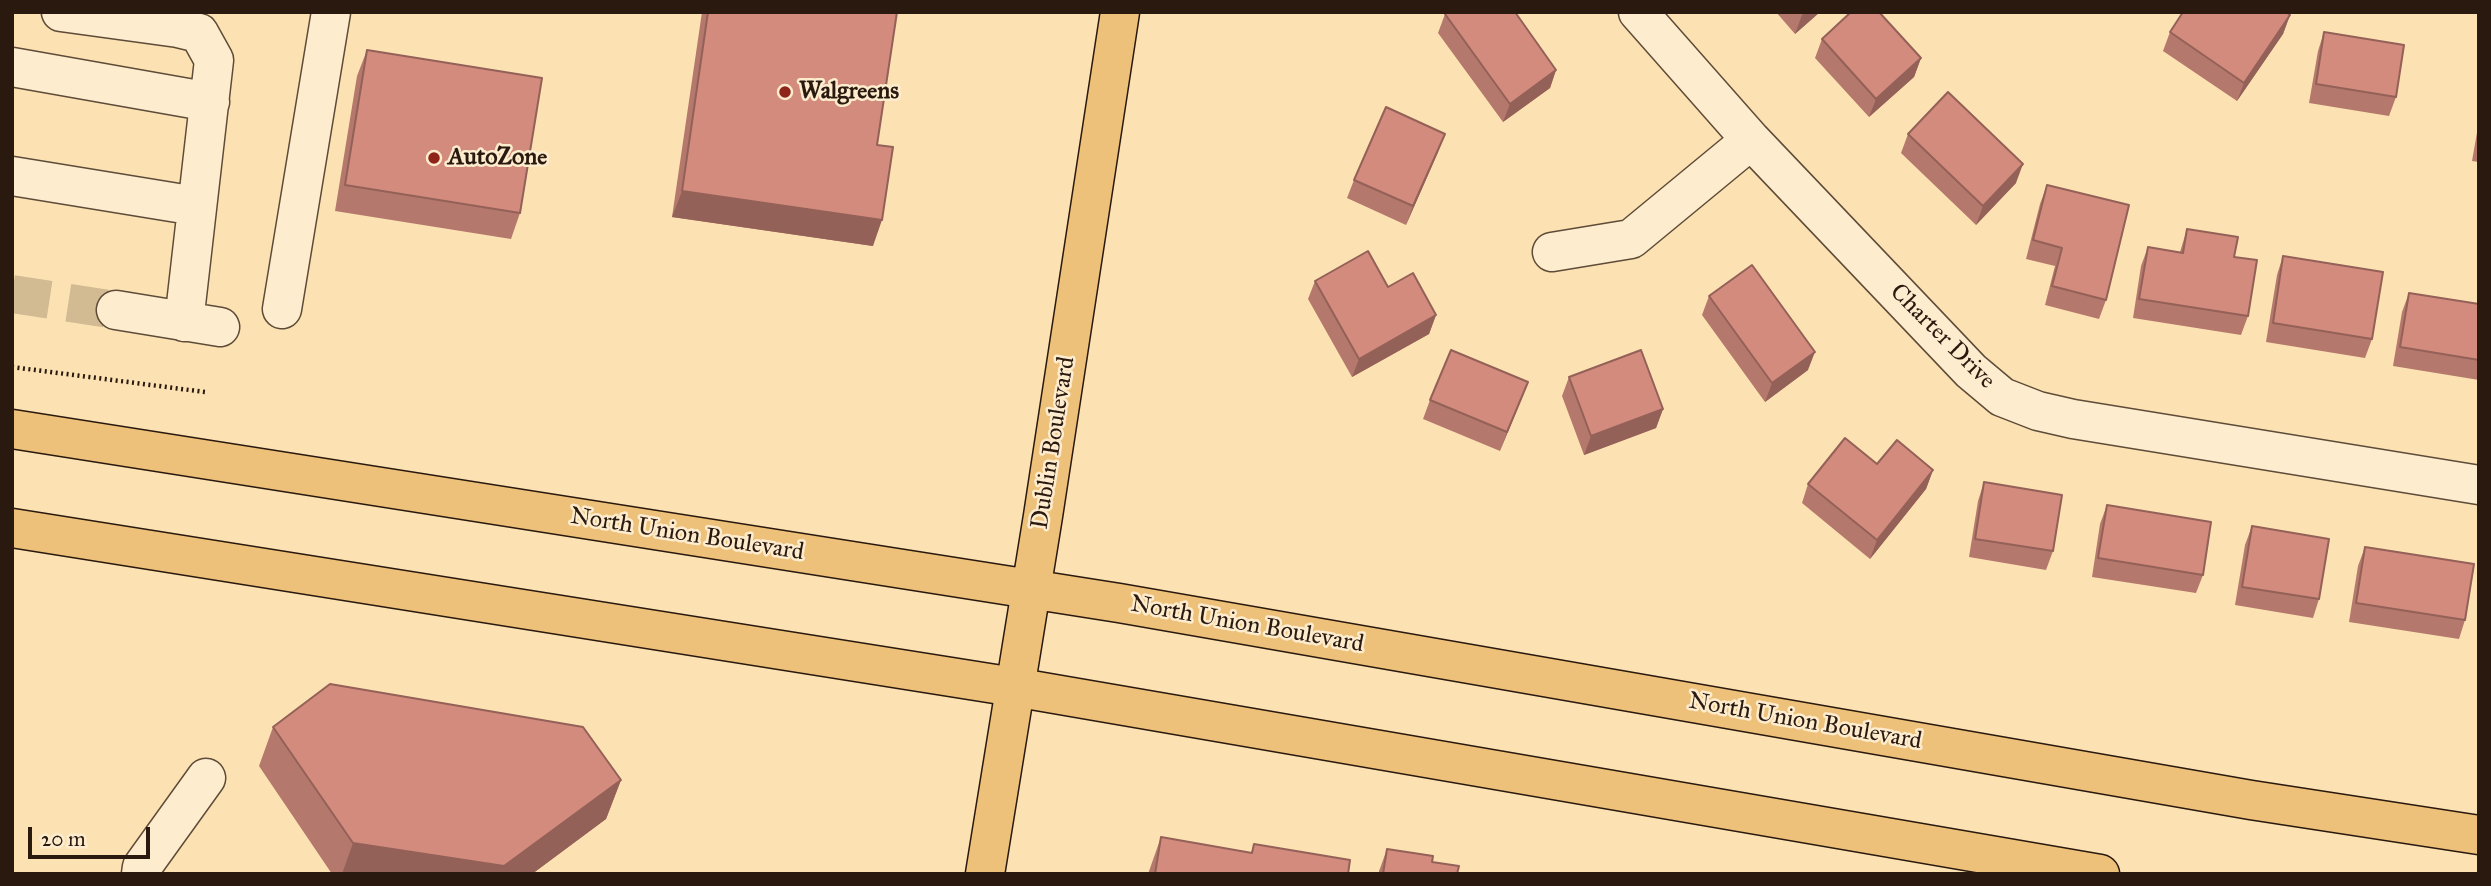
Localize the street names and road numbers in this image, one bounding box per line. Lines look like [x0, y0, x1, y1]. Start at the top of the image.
street label: Charter Drive [1883, 278, 2001, 396]
street label: Dublin Boulevard [1026, 355, 1082, 531]
street label: North Union Boulevard [568, 502, 806, 568]
street label: North Union Boulevard [1128, 590, 1366, 660]
street label: North Union Boulevard [1686, 687, 1924, 757]

